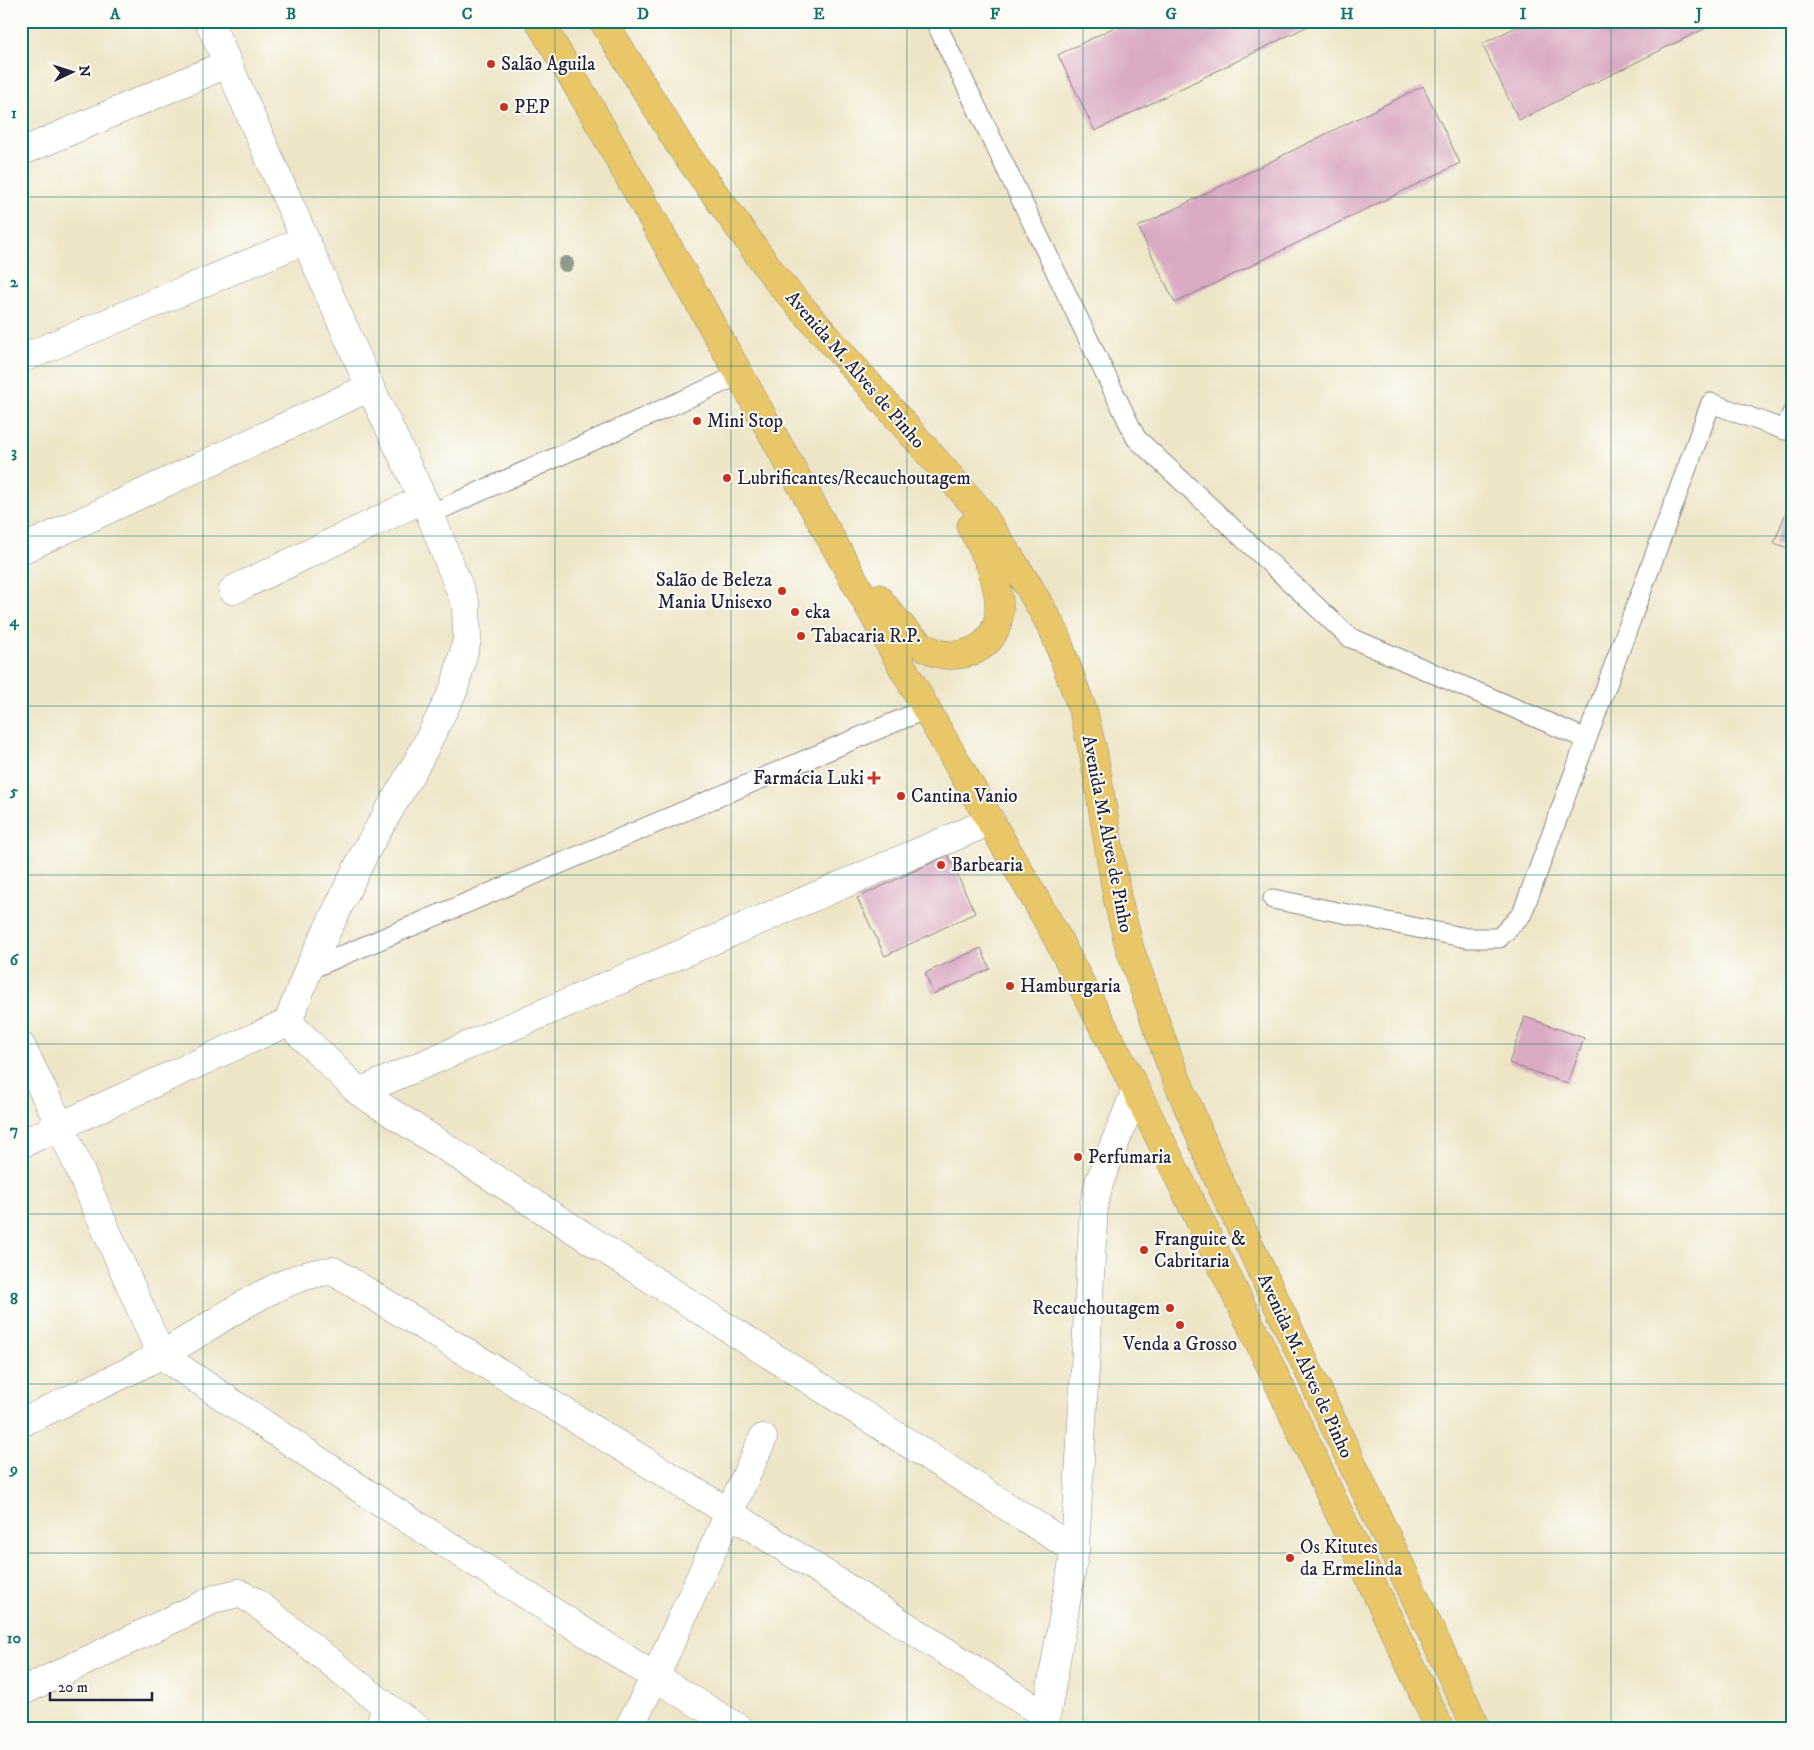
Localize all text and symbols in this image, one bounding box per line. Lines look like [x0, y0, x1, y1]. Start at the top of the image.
text: A [109, 4, 121, 24]
text: B [286, 4, 296, 24]
text: C [462, 4, 472, 24]
text: D [637, 4, 649, 24]
text: E [813, 4, 825, 24]
text: F [990, 4, 1000, 24]
text: G [1165, 4, 1177, 24]
text: H [1340, 4, 1354, 24]
text: I [1520, 4, 1527, 24]
text: J [1694, 4, 1703, 24]
north arrow [48, 48, 98, 98]
place label: Salão Aguila [501, 53, 595, 76]
marker: Salão Aguila [485, 58, 497, 70]
text: N [75, 65, 93, 78]
place label: PEP [514, 96, 550, 119]
marker: PEP [498, 101, 510, 113]
text: 1 [11, 103, 17, 123]
text: 2 [10, 272, 19, 292]
street label: Avenida M. Alves de Pinho [780, 287, 930, 453]
place label: Mini Stop [707, 410, 783, 433]
marker: Mini Stop [691, 415, 703, 427]
text: 3 [11, 442, 17, 462]
place label: Lubrificantes/Recauchoutagem [737, 467, 971, 490]
marker: Lubrificantes/Recauchoutagem [721, 472, 733, 484]
place label: Salão de Beleza Mania Unisexo [656, 569, 772, 614]
marker: Salão de Beleza Mania Unisexo [776, 585, 788, 597]
place label: eka [805, 601, 830, 624]
marker: eka [789, 606, 801, 618]
text: 4 [8, 611, 19, 631]
place label: Tabacaria R.P. [811, 625, 921, 648]
marker: Tabacaria R.P. [795, 630, 807, 642]
street label: Avenida M. Alves de Pinho [1077, 733, 1137, 935]
place label: Farmácia Luki [753, 767, 864, 790]
marker: Farmácia Luki [868, 772, 880, 784]
text: 5 [9, 781, 18, 801]
place label: Cantina Vanio [911, 785, 1018, 808]
marker: Cantina Vanio [895, 790, 907, 802]
place label: Barbearia [951, 854, 1023, 877]
marker: Barbearia [935, 859, 947, 871]
text: 6 [10, 950, 20, 970]
place label: Hamburgaria [1020, 975, 1121, 998]
marker: Hamburgaria [1004, 980, 1016, 992]
text: 7 [10, 1120, 18, 1140]
place label: Perfumaria [1088, 1146, 1171, 1169]
marker: Perfumaria [1072, 1151, 1084, 1163]
place label: Franguite & Cabritaria [1154, 1228, 1246, 1273]
marker: Franguite & Cabritaria [1138, 1244, 1150, 1256]
street label: Avenida M. Alves de Pinho [1252, 1270, 1358, 1462]
text: 8 [10, 1289, 18, 1309]
place label: Recauchoutagem [1032, 1297, 1160, 1320]
marker: Recauchoutagem [1164, 1302, 1176, 1314]
marker: Venda a Grosso [1174, 1319, 1186, 1331]
place label: Venda a Grosso [1122, 1333, 1237, 1356]
text: 9 [9, 1459, 18, 1479]
place label: Os Kitutes da Ermelinda [1300, 1536, 1402, 1581]
marker: Os Kitutes da Ermelinda [1284, 1552, 1296, 1564]
text: 10 [7, 1628, 22, 1648]
scale bar [50, 1670, 152, 1702]
text: 20 m [58, 1678, 88, 1697]

